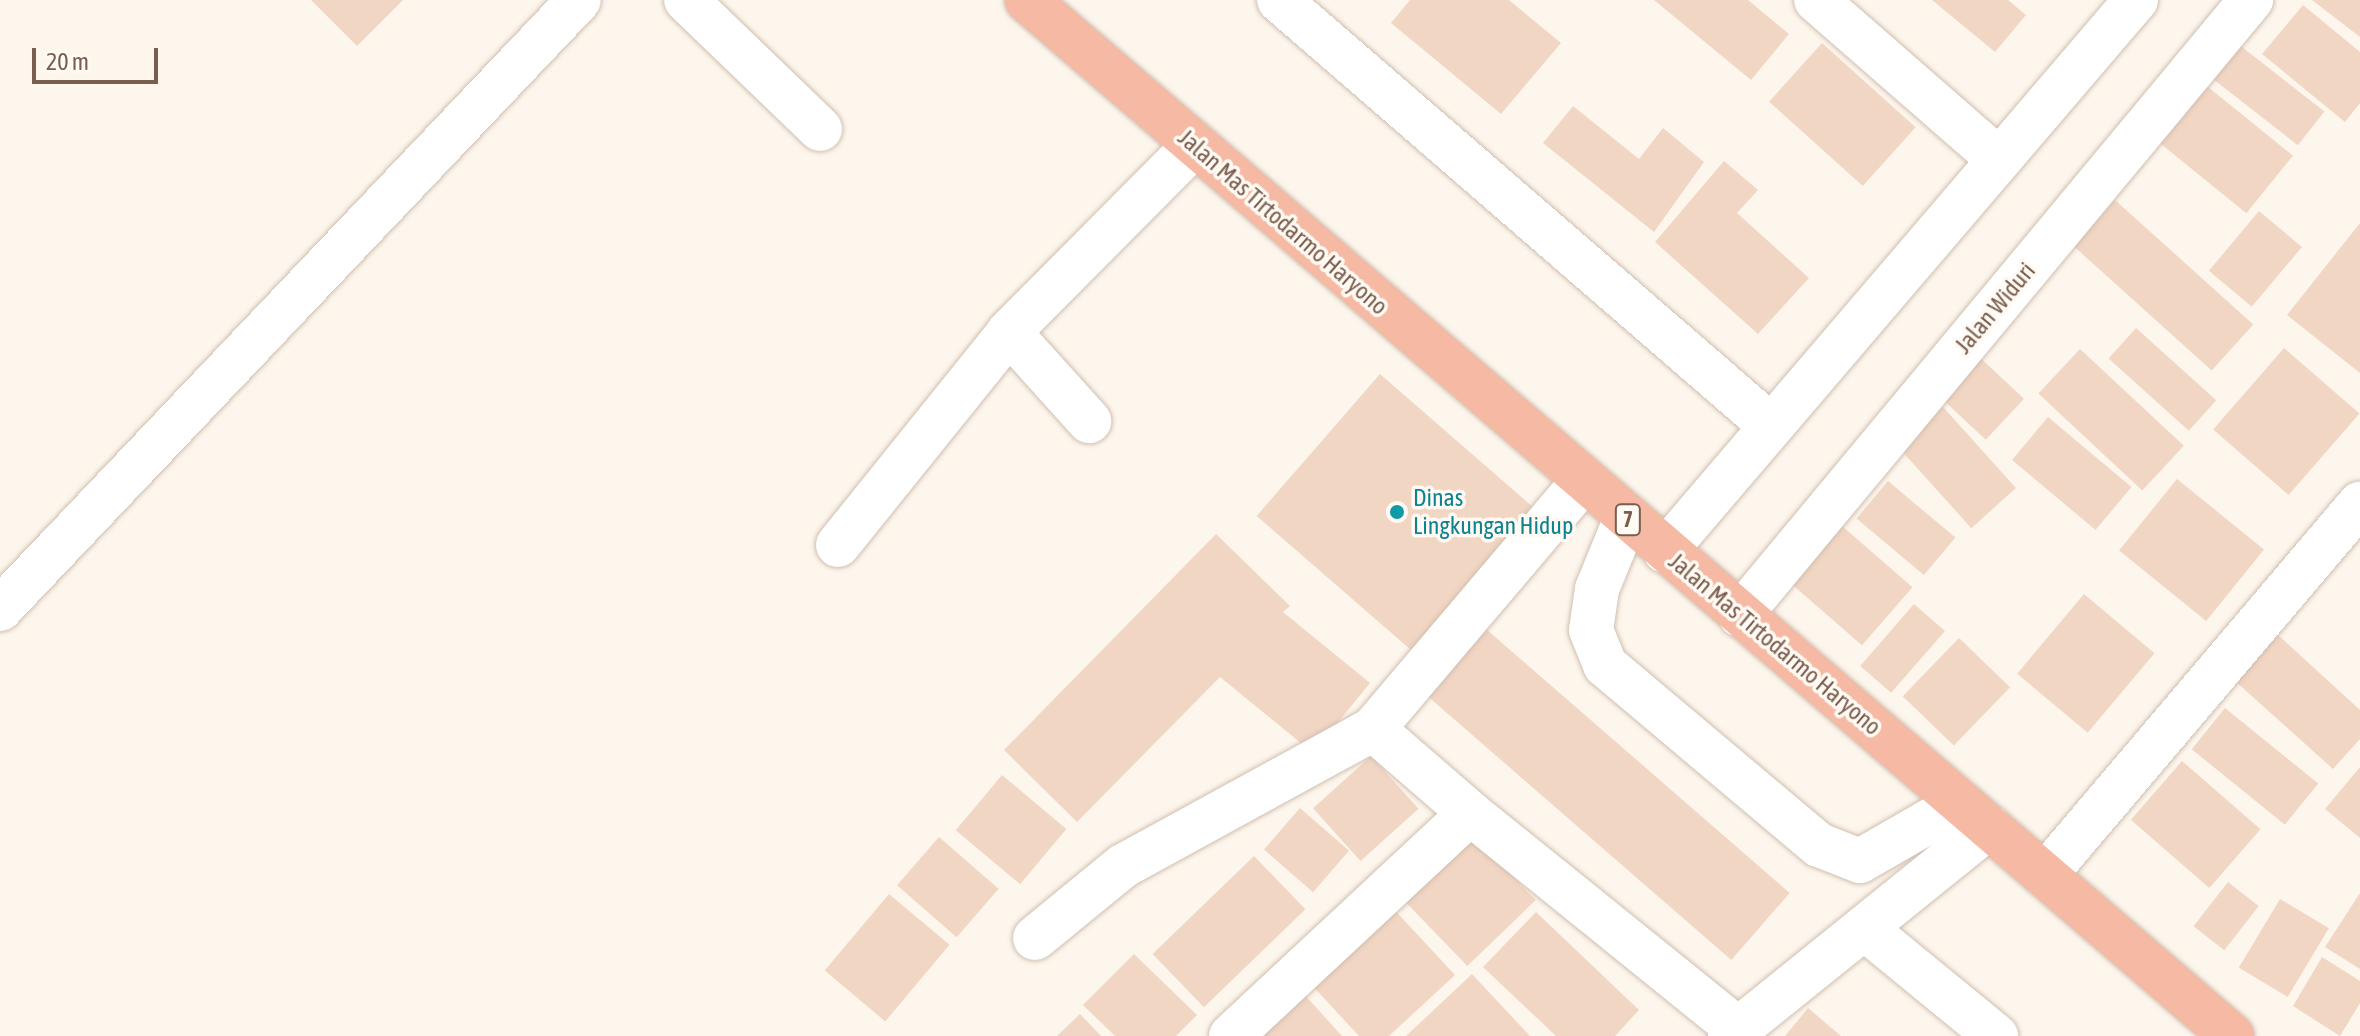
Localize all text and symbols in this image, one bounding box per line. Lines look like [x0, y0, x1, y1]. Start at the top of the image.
scale bar [36, 32, 162, 82]
text: 20 m [46, 48, 89, 75]
street label: Jalan Mas Tirtodarmo Haryono [1172, 123, 1394, 321]
street label: Jalan Widuri [1949, 257, 2041, 359]
place label: Dinas Lingkungan Hidup [1413, 484, 1573, 540]
road number: 7 [1614, 502, 1642, 538]
marker: Dinas Lingkungan Hidup [1388, 503, 1406, 521]
street label: Jalan Mas Tirtodarmo Haryono [1663, 547, 1887, 741]

